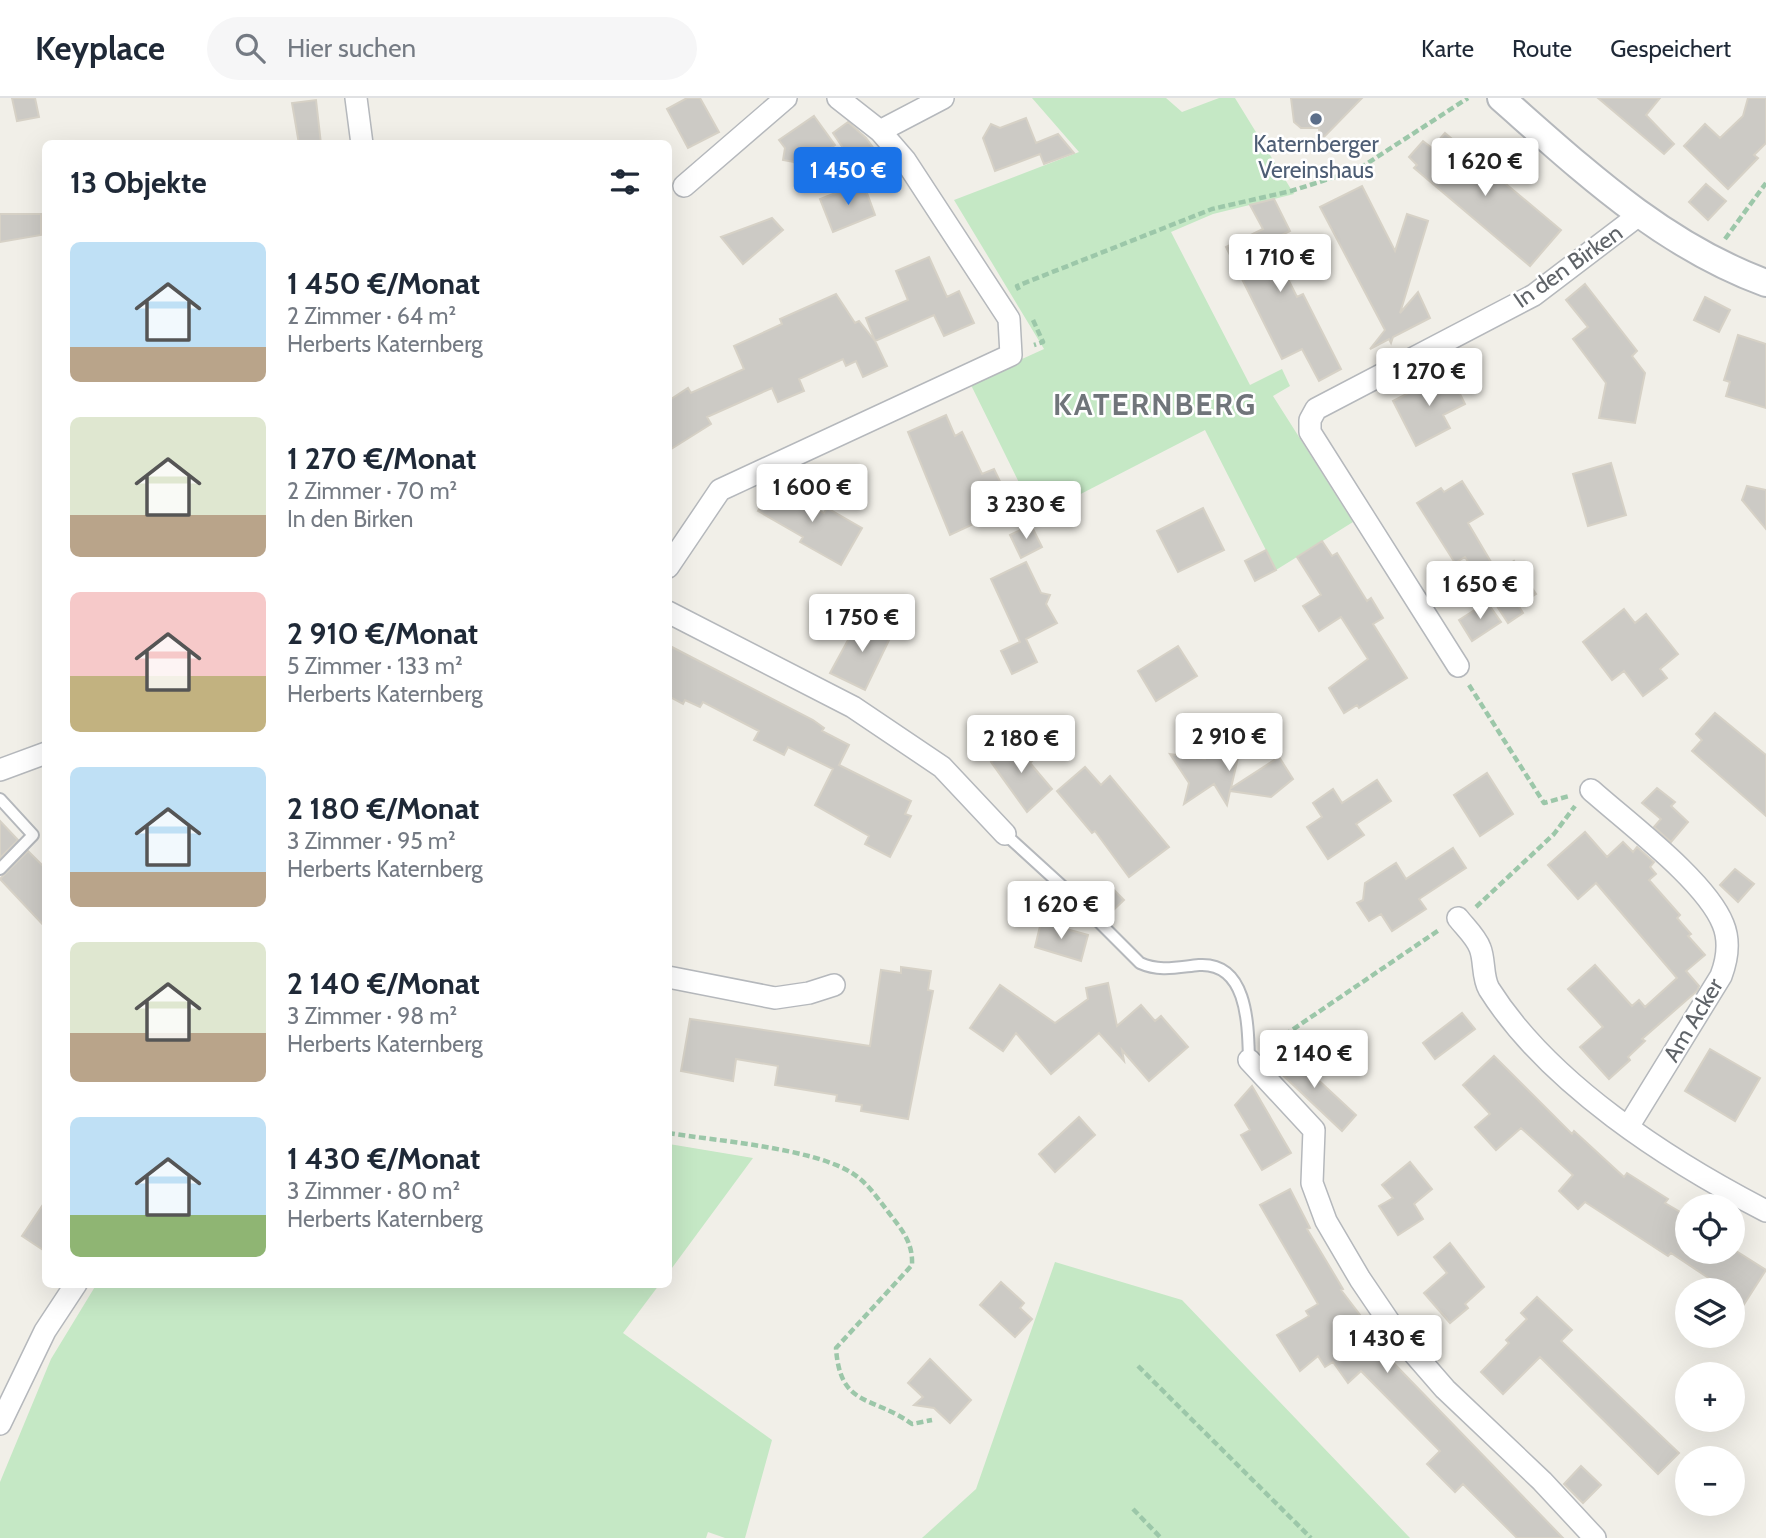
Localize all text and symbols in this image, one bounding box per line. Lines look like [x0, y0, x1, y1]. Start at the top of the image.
search box [207, 17, 697, 80]
text: Keyplace [35, 28, 165, 68]
icon: search [231, 29, 269, 67]
text: Hier suchen [287, 32, 416, 64]
text: Karte [1421, 34, 1474, 63]
text: Route [1512, 34, 1572, 63]
text: Gespeichert [1610, 34, 1731, 63]
marker: Katernberger Vereinshaus [1308, 111, 1324, 127]
place label: Katernberger Vereinshaus [1253, 130, 1380, 184]
pin: 1 620 € [1420, 139, 1550, 198]
text: 1 620 € [1448, 147, 1522, 175]
pin: 1 450 € [783, 148, 913, 207]
text: 1 450 € [810, 156, 886, 184]
icon: filters [606, 163, 644, 201]
text: 13 Objekte [70, 164, 207, 201]
street label: In den Birken [1508, 218, 1628, 314]
pin: 1 710 € [1215, 234, 1345, 294]
text: 1 710 € [1245, 243, 1315, 271]
text: 1 450 €/Monat [287, 265, 480, 302]
icon: home [126, 270, 210, 354]
text: 2 Zimmer · 64 m² [287, 302, 456, 330]
text: Herberts Katernberg [287, 330, 483, 358]
pin: 1 270 € [1364, 348, 1494, 408]
text: 1 270 € [1392, 357, 1466, 385]
district label: KATERNBERG [1053, 386, 1257, 423]
text: 1 270 €/Monat [287, 440, 476, 477]
icon: home [126, 445, 210, 529]
pin: 1 600 € [747, 464, 877, 524]
text: 1 600 € [773, 473, 851, 501]
text: 2 Zimmer · 70 m² [287, 477, 457, 505]
pin: 3 230 € [961, 482, 1091, 541]
text: 3 230 € [987, 490, 1065, 518]
text: In den Birken [287, 505, 413, 533]
pin: 1 650 € [1415, 561, 1545, 621]
text: 1 650 € [1442, 570, 1518, 598]
pin: 1 750 € [797, 594, 927, 654]
text: 1 750 € [825, 603, 899, 631]
text: 2 910 €/Monat [287, 615, 478, 652]
icon: home [126, 620, 210, 704]
text: 5 Zimmer · 133 m² [287, 652, 463, 680]
text: Herberts Katernberg [287, 680, 483, 708]
pin: 2 910 € [1164, 714, 1294, 773]
pin: 2 180 € [956, 716, 1086, 775]
text: 2 910 € [1192, 722, 1266, 750]
text: 2 180 € [983, 724, 1059, 752]
text: 2 180 €/Monat [287, 790, 479, 827]
icon: home [126, 795, 210, 879]
text: 3 Zimmer · 95 m² [287, 827, 456, 855]
text: Herberts Katernberg [287, 855, 483, 883]
pin: 1 620 € [996, 882, 1126, 941]
text: 1 620 € [1024, 890, 1098, 918]
text: 2 140 €/Monat [287, 965, 480, 1002]
icon: home [126, 970, 210, 1054]
street label: Am Acker [1657, 972, 1729, 1067]
text: 3 Zimmer · 98 m² [287, 1002, 457, 1030]
text: Herberts Katernberg [287, 1030, 483, 1058]
pin: 2 140 € [1249, 1030, 1379, 1090]
text: 2 140 € [1276, 1039, 1352, 1067]
text: 1 430 €/Monat [287, 1140, 480, 1177]
icon: home [126, 1145, 210, 1229]
text: 3 Zimmer · 80 m² [287, 1177, 460, 1205]
map controls [1675, 1194, 1745, 1516]
button: locate [1675, 1194, 1745, 1264]
text: Herberts Katernberg [287, 1205, 483, 1233]
button: layers [1675, 1278, 1745, 1348]
pin: 1 430 € [1322, 1316, 1452, 1375]
text: 1 430 € [1349, 1324, 1425, 1352]
button: + [1675, 1362, 1745, 1432]
button: − [1675, 1446, 1745, 1516]

